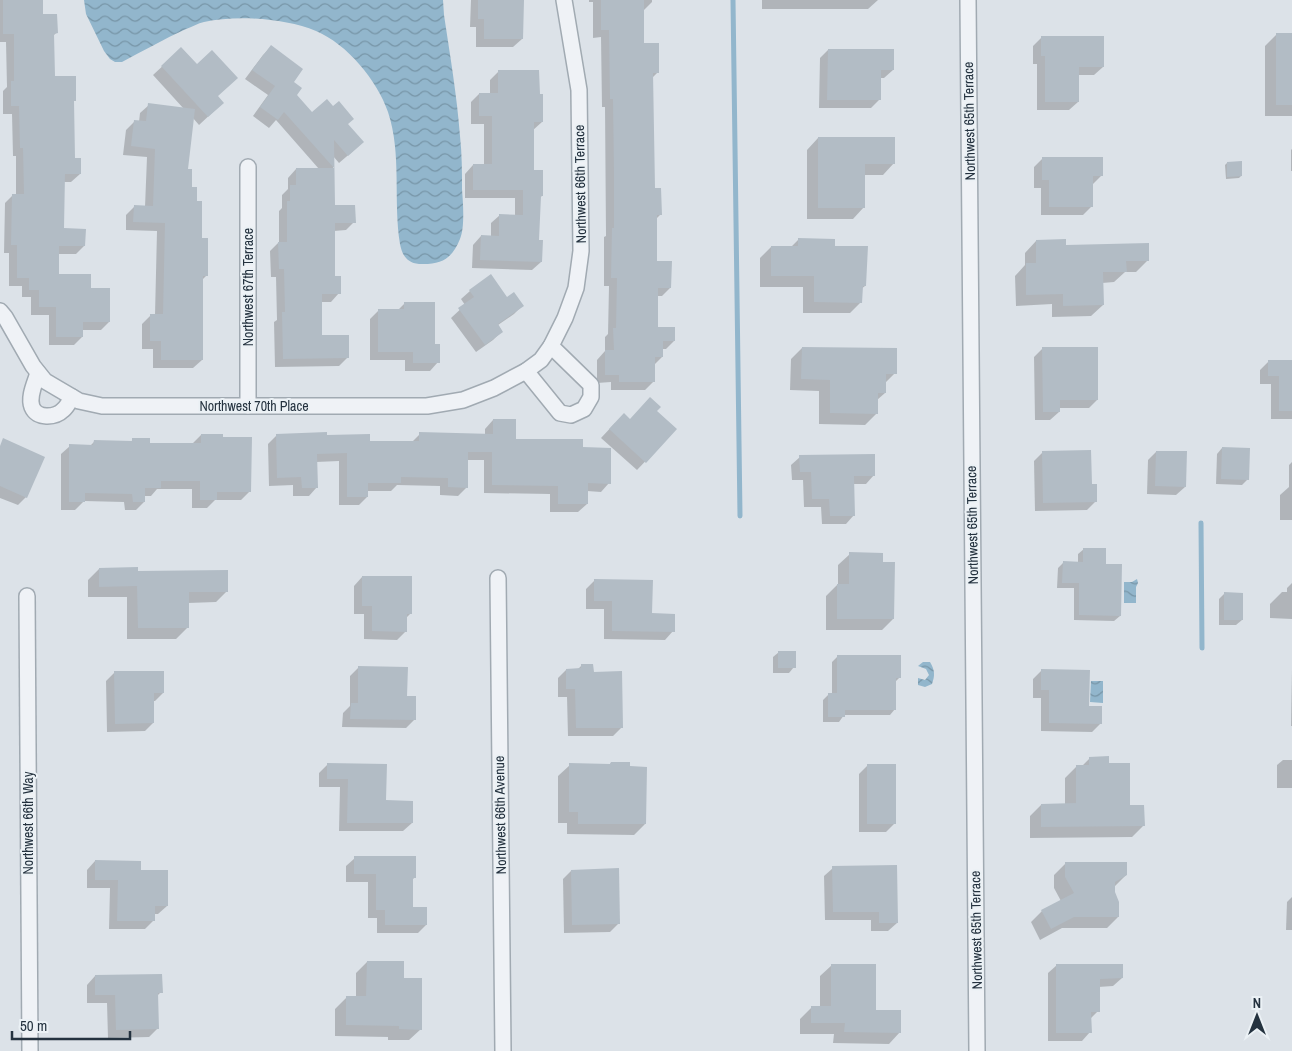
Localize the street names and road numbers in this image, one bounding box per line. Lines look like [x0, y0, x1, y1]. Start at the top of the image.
street label: Northwest 65th Terrace [959, 62, 979, 180]
street label: Northwest 66th Terrace [570, 125, 590, 243]
street label: Northwest 67th Terrace [239, 228, 257, 346]
street label: Northwest 70th Place [199, 397, 309, 415]
street label: Northwest 65th Terrace [962, 466, 982, 584]
street label: Northwest 66th Avenue [490, 756, 510, 874]
street label: Northwest 66th Way [19, 771, 37, 874]
street label: Northwest 65th Terrace [966, 871, 986, 989]

